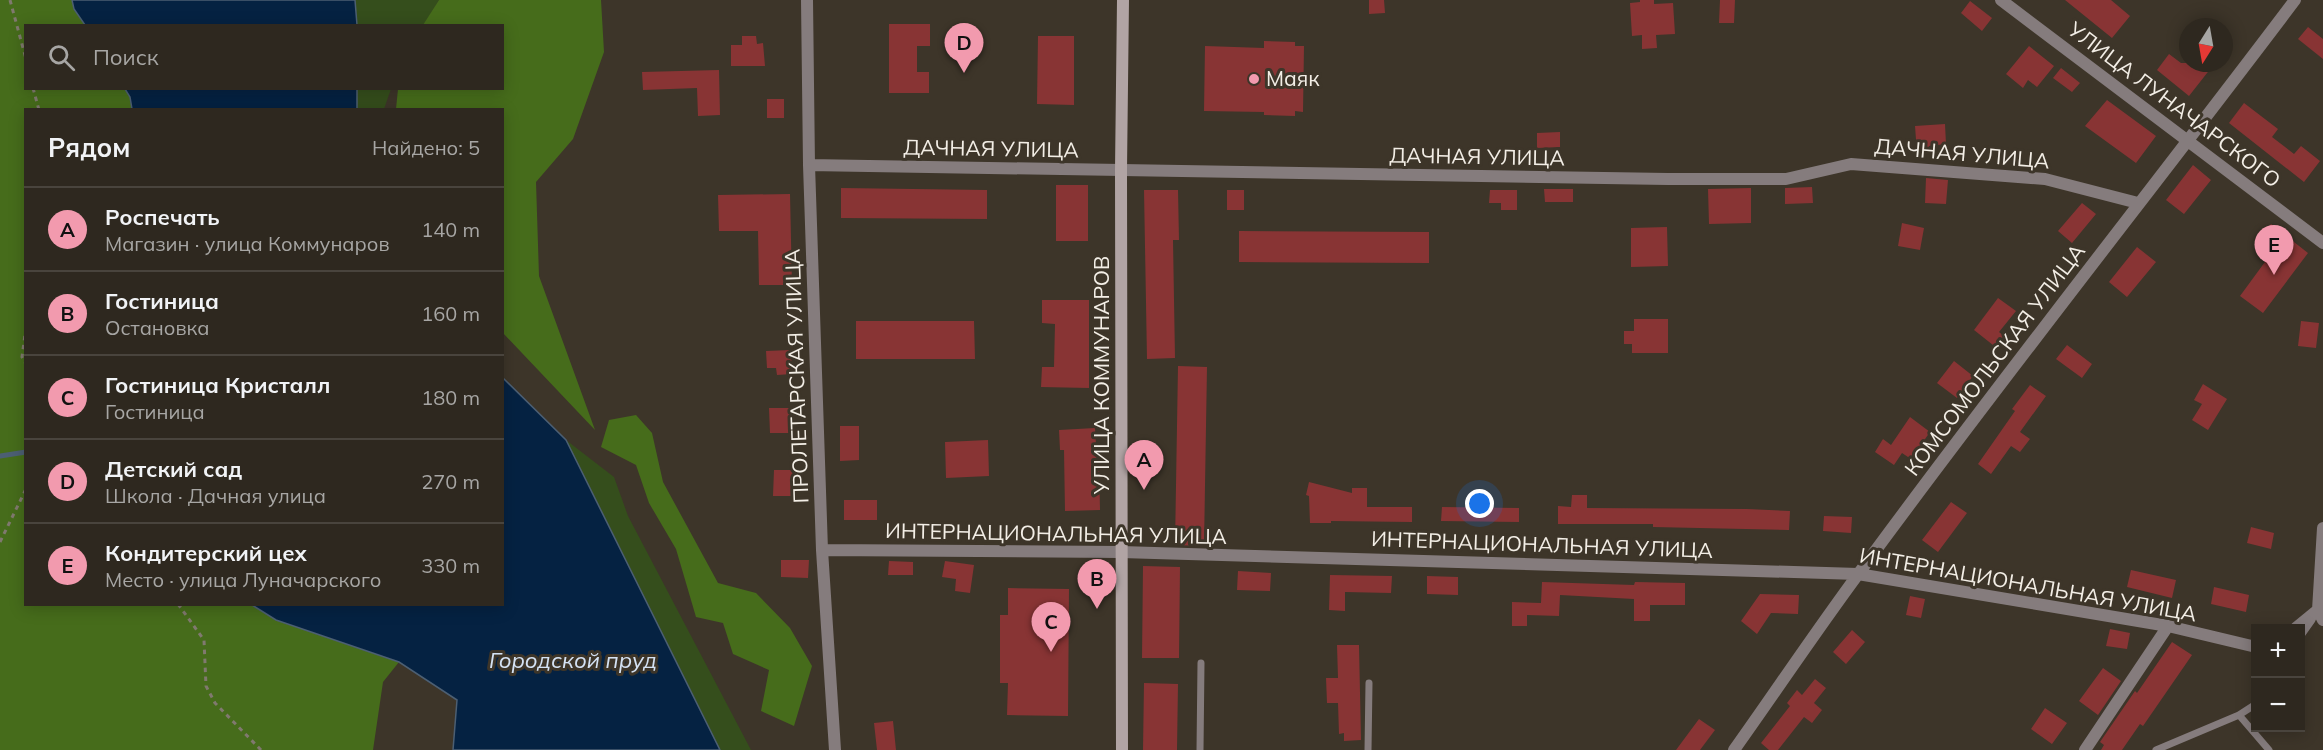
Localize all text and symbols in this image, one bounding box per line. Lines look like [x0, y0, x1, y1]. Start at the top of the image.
street label: УЛИЦА ЛУНАЧАРСКОГО [2062, 15, 2286, 193]
north arrow [2179, 18, 2233, 72]
pin: D [944, 23, 984, 73]
search box [24, 24, 504, 90]
icon: search [45, 41, 78, 74]
text: Поиск [93, 43, 159, 71]
place label: Маяк [1266, 65, 1320, 91]
marker: Маяк [1247, 72, 1261, 86]
text: Рядом [48, 131, 131, 164]
street label: ДАЧНАЯ УЛИЦА [1874, 132, 2051, 174]
street label: ДАЧНАЯ УЛИЦА [903, 133, 1079, 163]
text: Найдено: 5 [372, 135, 480, 160]
street label: ДАЧНАЯ УЛИЦА [1389, 141, 1565, 171]
text: Роспечать [105, 203, 220, 231]
text: A [60, 217, 75, 242]
text: 140 m [421, 217, 480, 242]
pin: E [2254, 226, 2294, 275]
text: Магазин · улица Коммунаров [105, 231, 390, 256]
street label: КОМСОМОЛЬСКАЯ УЛИЦА [1898, 238, 2090, 481]
street label: ПРОЛЕТАРСКАЯ УЛИЦА [779, 248, 813, 504]
street label: УЛИЦА КОММУНАРОВ [1088, 256, 1114, 495]
text: Гостиница [105, 287, 219, 315]
text: B [61, 301, 74, 326]
text: 160 m [421, 301, 480, 326]
text: Остановка [105, 315, 210, 340]
text: Гостиница Кристалл [105, 371, 330, 399]
text: C [61, 385, 74, 410]
text: 180 m [421, 385, 480, 410]
text: Гостиница [105, 399, 205, 424]
pin: A [1124, 440, 1164, 490]
text: Детский сад [105, 455, 242, 483]
text: D [60, 469, 75, 494]
text: 270 m [421, 469, 480, 494]
text: Школа · Дачная улица [105, 483, 326, 508]
your location [1465, 489, 1494, 518]
street label: ИНТЕРНАЦИОНАЛЬНАЯ УЛИЦА [885, 517, 1228, 549]
street label: ИНТЕРНАЦИОНАЛЬНАЯ УЛИЦА [1371, 525, 1714, 563]
text: Кондитерский цех [105, 539, 307, 567]
street label: ИНТЕРНАЦИОНАЛЬНАЯ УЛИЦА [1858, 542, 2199, 627]
text: E [62, 553, 73, 578]
text: 330 m [421, 553, 480, 578]
pin: B [1078, 560, 1116, 609]
text: Место · улица Луначарского [105, 567, 381, 592]
pin: C [1032, 602, 1070, 652]
map controls [2251, 624, 2305, 732]
button: + [2251, 624, 2305, 678]
water label: Городской пруд [489, 646, 657, 674]
button: − [2251, 678, 2305, 732]

